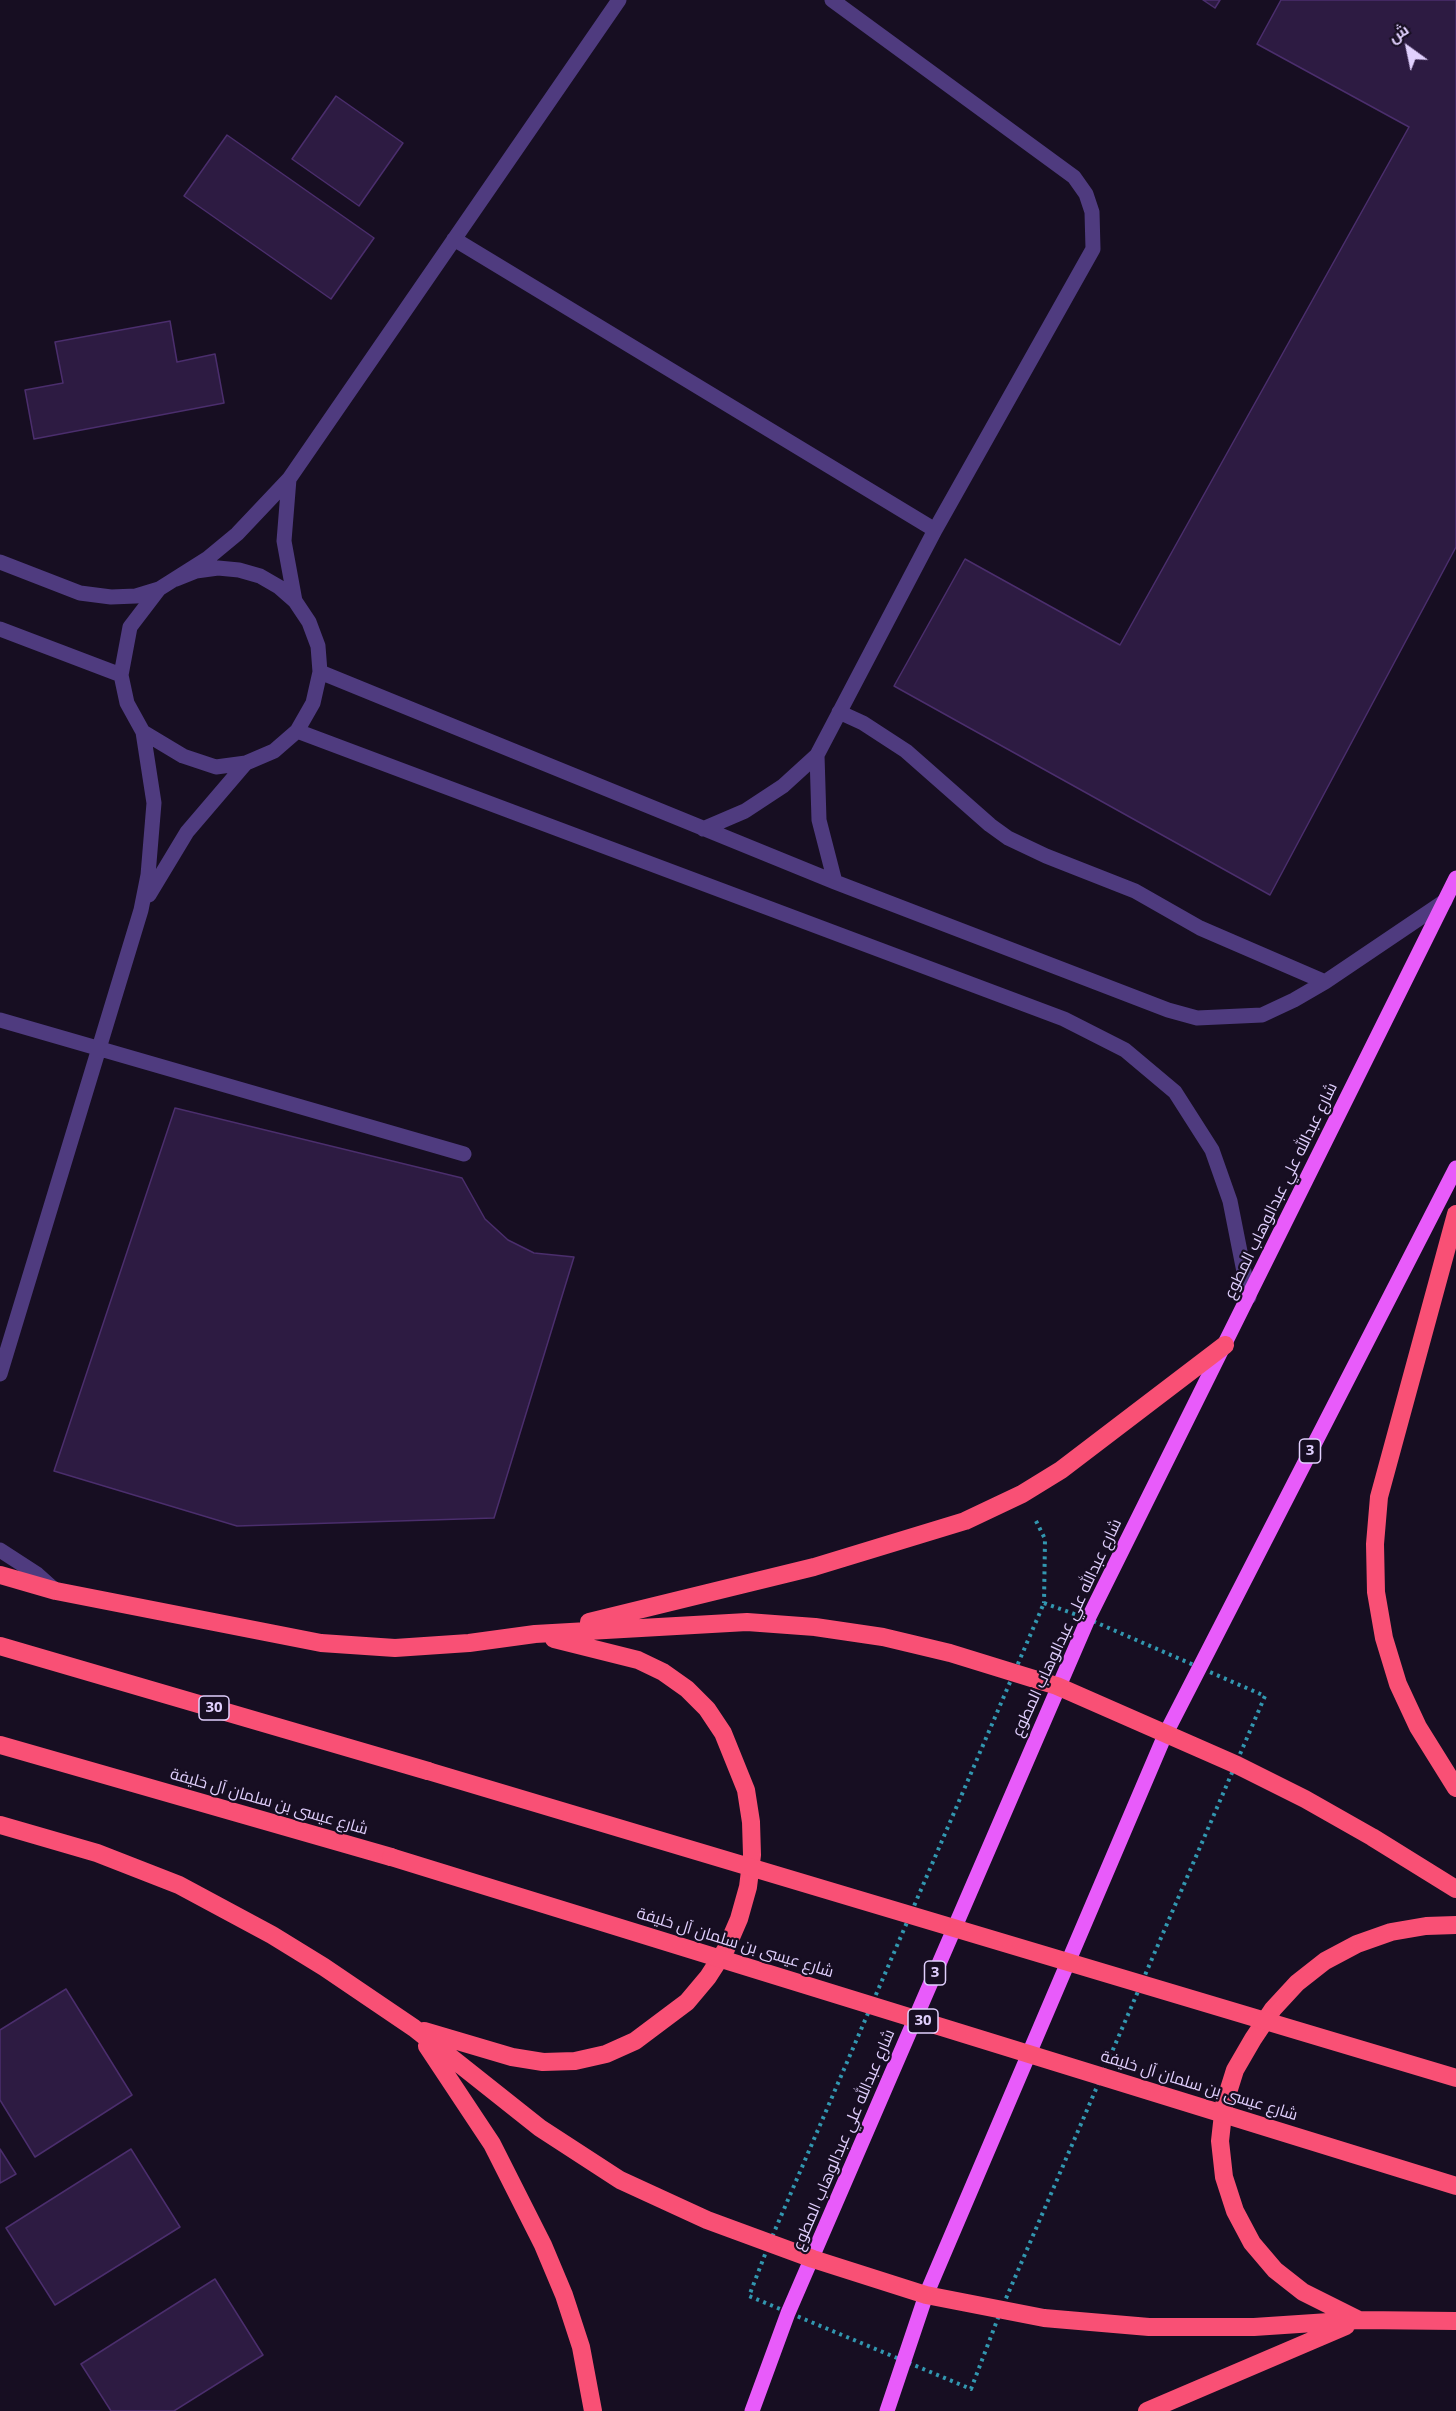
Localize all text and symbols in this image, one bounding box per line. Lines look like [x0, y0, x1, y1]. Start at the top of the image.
north arrow [1378, 18, 1438, 78]
text: ش [1384, 18, 1413, 48]
street label: شارع عبدالله علي عبدالوهاب المطوع [1220, 1080, 1342, 1302]
road number: 3 [1300, 1439, 1320, 1463]
street label: شارع عبدالله علي عبدالوهاب المطوع [1008, 1516, 1126, 1740]
road number: 30 [199, 1696, 229, 1720]
street label: شارع عيسى بن سلمان آل خليفة [168, 1765, 370, 1839]
street label: شارع عيسى بن سلمان آل خليفة [634, 1904, 836, 1982]
road number: 3 [924, 1961, 946, 1985]
road number: 30 [908, 2009, 938, 2033]
street label: شارع عبدالله علي عبدالوهاب المطوع [789, 2027, 899, 2253]
street label: شارع عيسى بن سلمان آل خليفة [1098, 2047, 1300, 2125]

